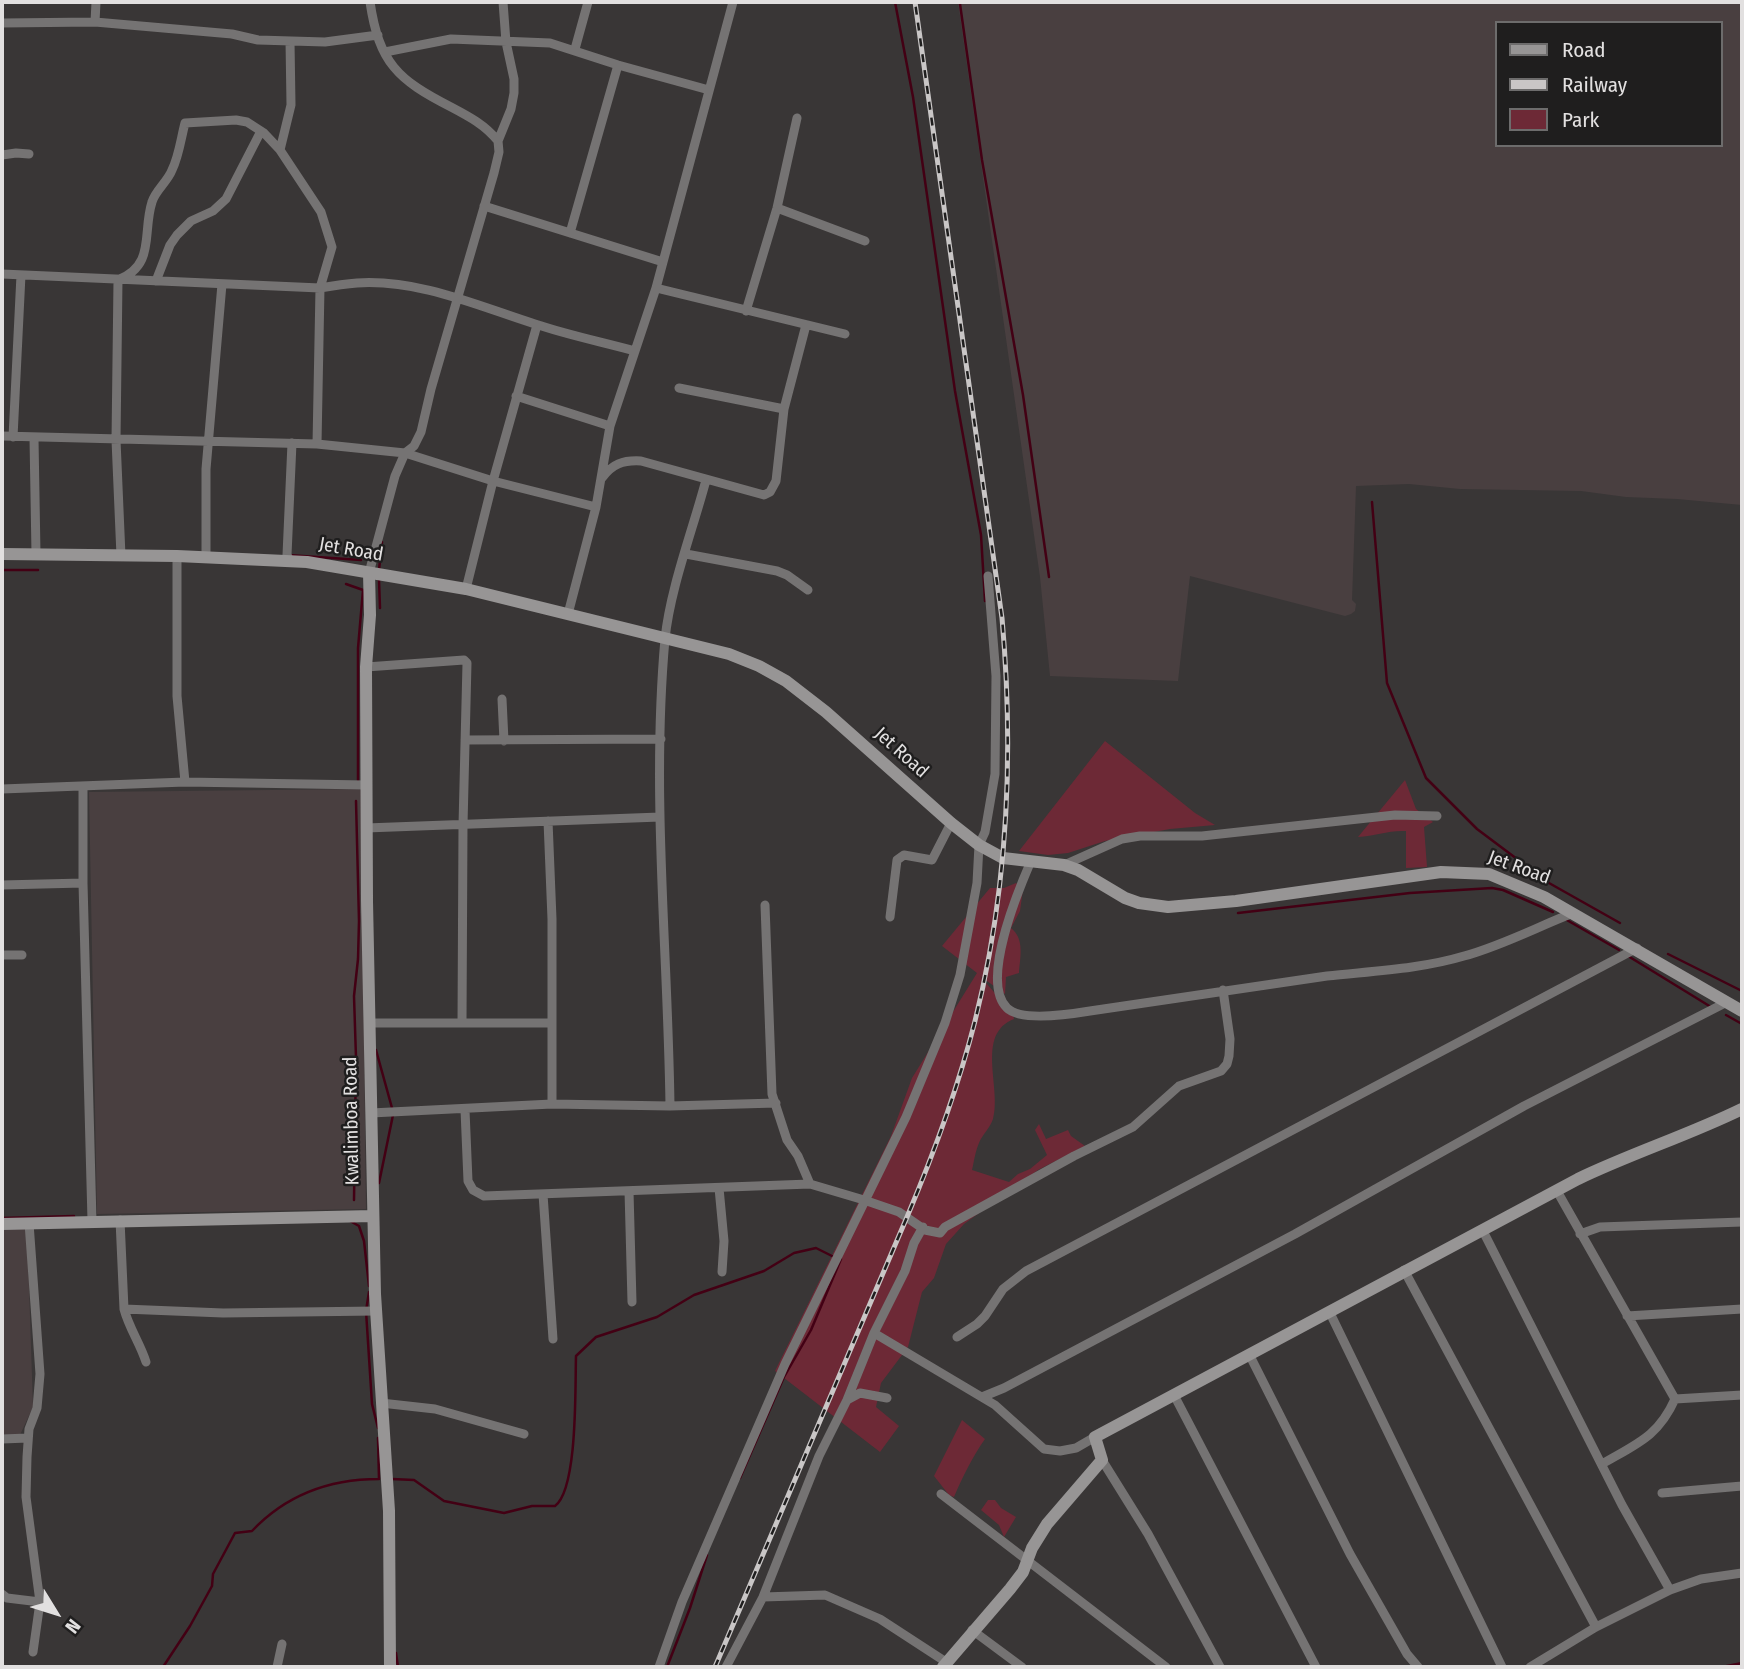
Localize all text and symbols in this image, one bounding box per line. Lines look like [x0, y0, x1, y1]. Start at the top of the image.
legend [1496, 21, 1723, 147]
text: Road [1562, 37, 1606, 63]
text: Railway [1562, 72, 1627, 98]
text: Park [1562, 107, 1599, 133]
street label: Jet Road [317, 533, 385, 567]
street label: Jet Road [869, 723, 933, 783]
street label: Jet Road [1485, 846, 1553, 890]
street label: Kwalimboa Road [339, 1056, 365, 1186]
north arrow [21, 1578, 91, 1648]
text: N [60, 1615, 86, 1638]

